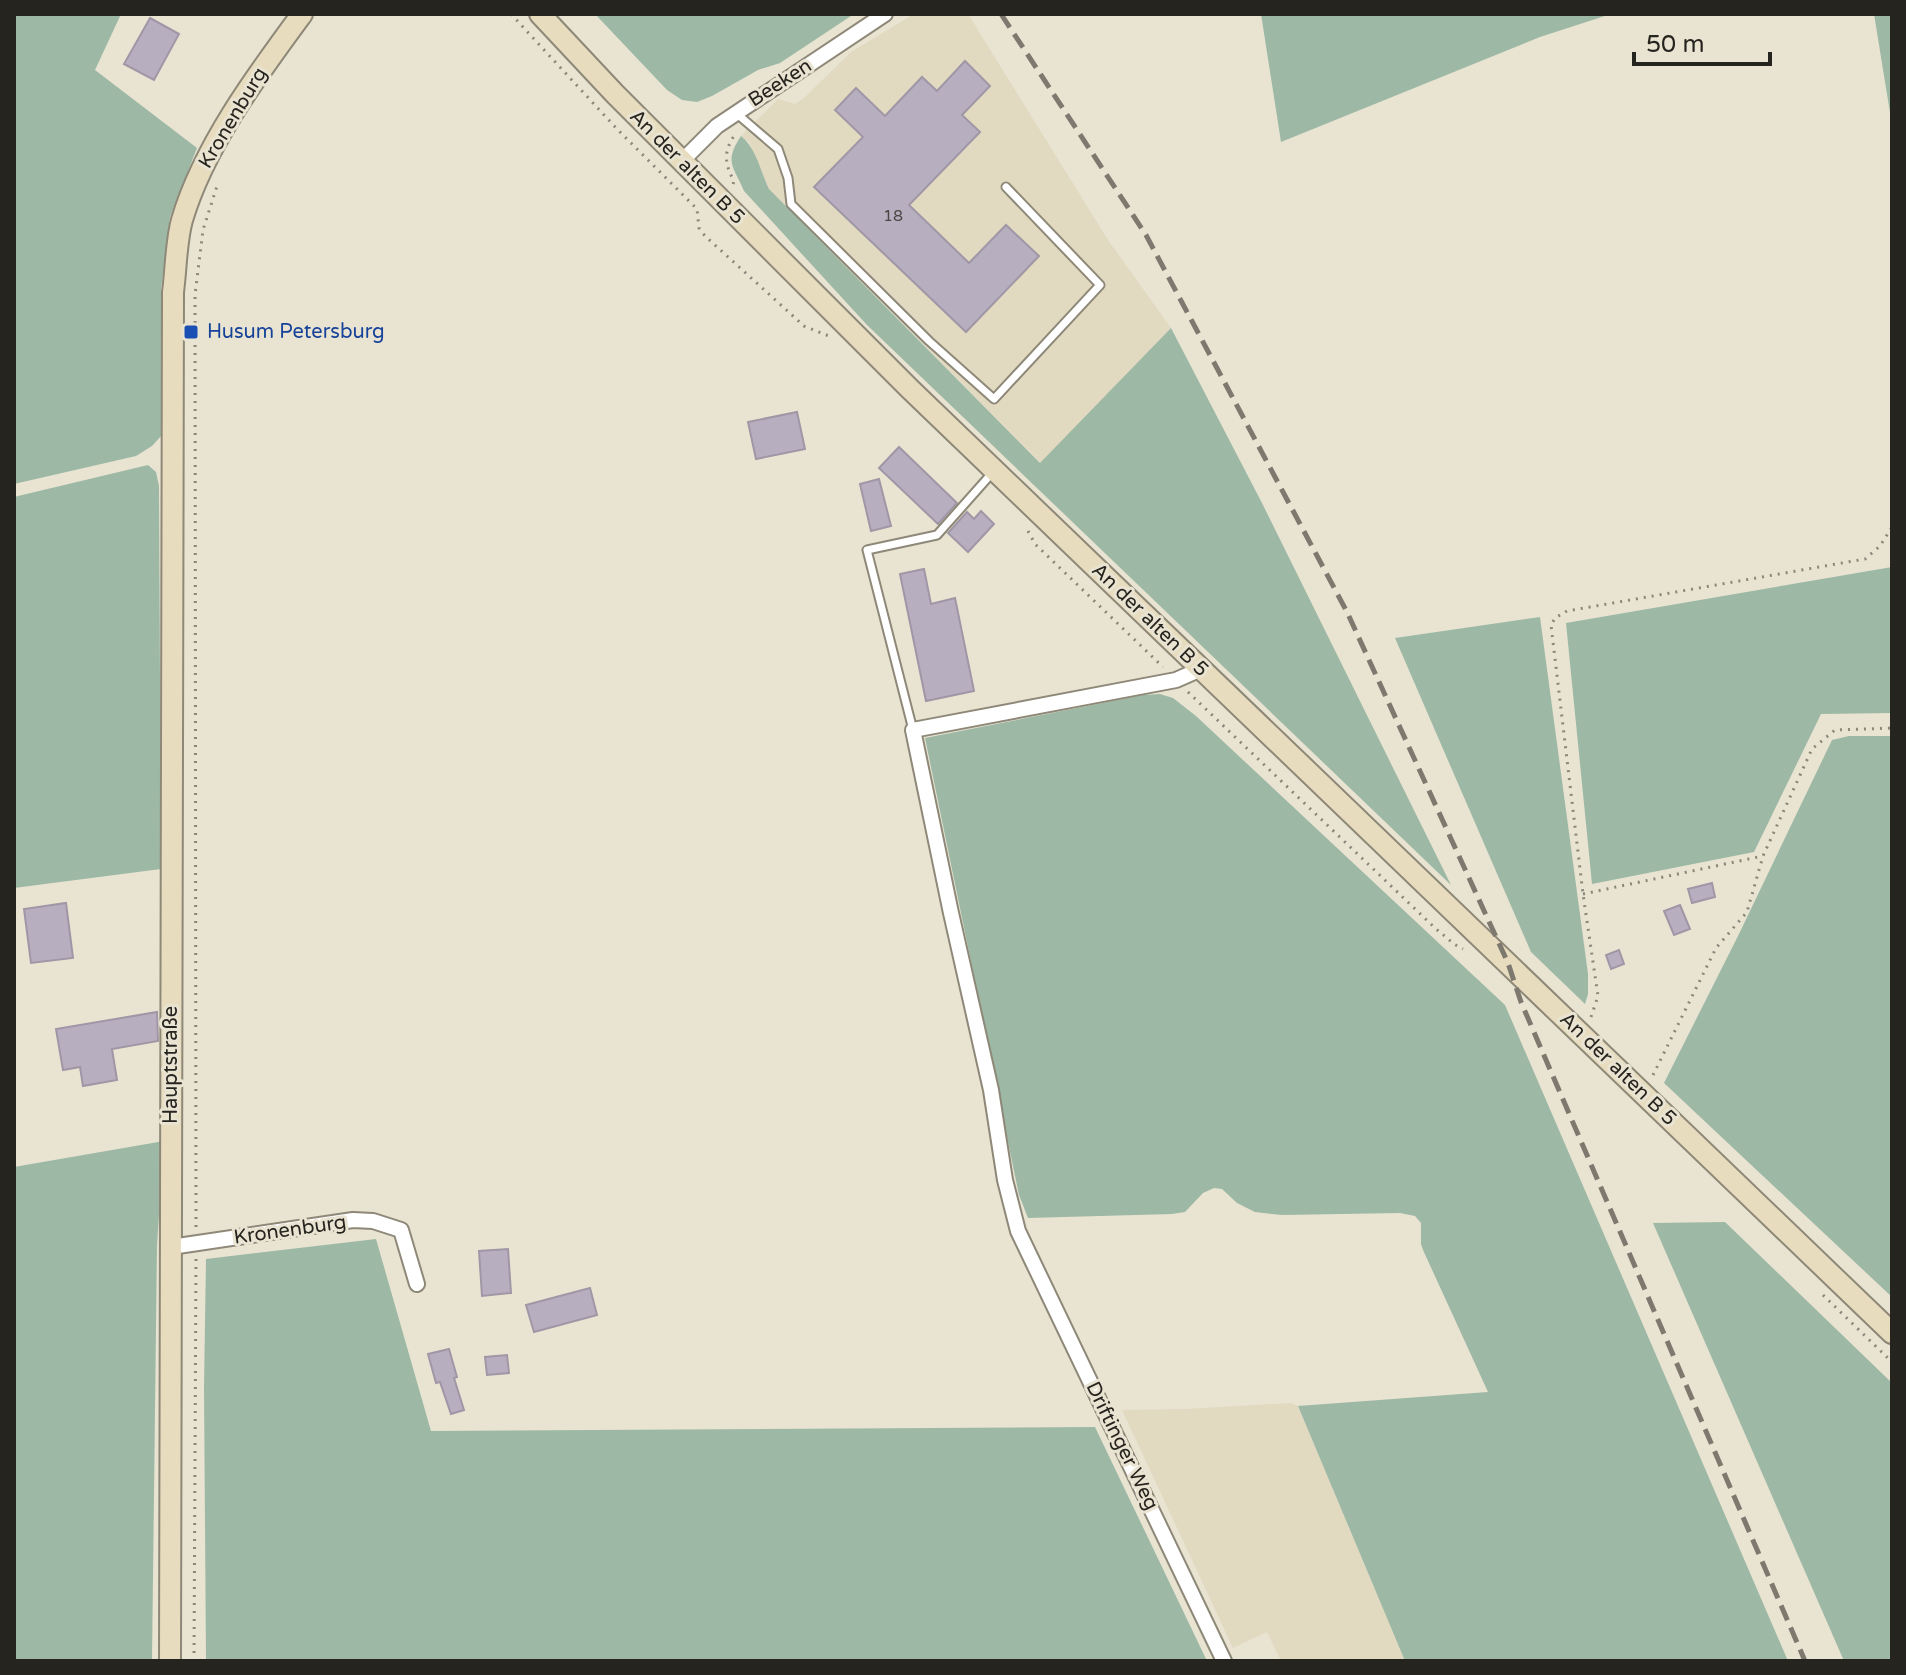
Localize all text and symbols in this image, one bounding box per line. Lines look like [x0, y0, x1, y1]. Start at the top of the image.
scale bar [1634, 16, 1770, 66]
text: 50 m [1646, 30, 1704, 59]
street label: Beeken [744, 54, 816, 112]
street label: Kronenburg [194, 63, 272, 173]
street label: An der alten B 5 [624, 104, 750, 230]
house number: 18 [883, 206, 903, 226]
place label: Husum Petersburg [207, 320, 385, 344]
marker: Husum Petersburg [182, 323, 200, 341]
street label: An der alten B 5 [1087, 558, 1213, 682]
street label: Hauptstraße [159, 1006, 183, 1124]
street label: An der alten B 5 [1555, 1007, 1681, 1131]
street label: Kronenburg [232, 1210, 348, 1250]
street label: Driftinger Weg [1081, 1378, 1163, 1514]

